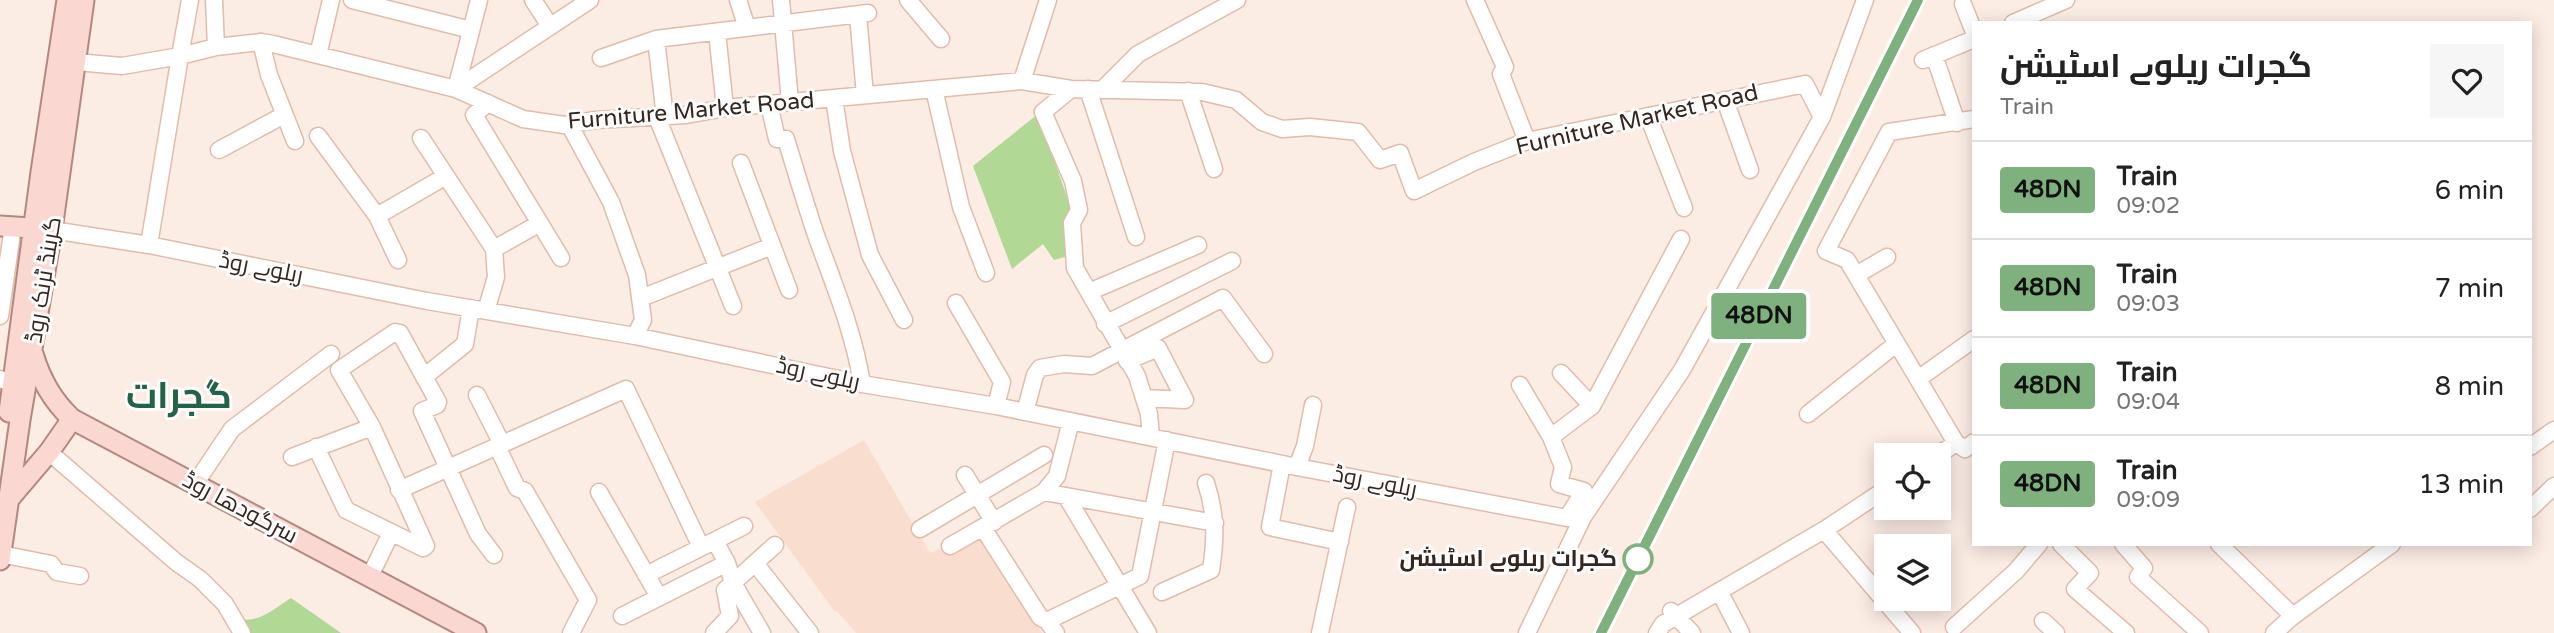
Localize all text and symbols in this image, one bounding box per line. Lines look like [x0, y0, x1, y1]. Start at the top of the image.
button: heart [2430, 44, 2504, 118]
text: گجرات ریلوے اسٹیشن [2000, 47, 2312, 86]
street label: Furniture Market Road [1513, 78, 1761, 162]
street label: Furniture Market Road [566, 86, 816, 136]
text: Train [2000, 93, 2054, 121]
text: Train [2116, 161, 2178, 192]
text: 48DN [2014, 175, 2081, 204]
text: 6 min [2435, 175, 2504, 206]
text: 09:02 [2116, 192, 2180, 220]
street label: گرینڈ ٹرنک روڈ [20, 215, 68, 345]
street label: ریلوے روڈ [217, 246, 305, 290]
text: Train [2116, 259, 2178, 290]
text: 48DN [2014, 273, 2081, 302]
text: 7 min [2435, 273, 2504, 304]
text: 09:03 [2116, 290, 2180, 318]
line badge: 48DN [1710, 293, 1808, 339]
text: 48DN [1725, 301, 1793, 330]
street label: ریلوے روڈ [774, 351, 862, 397]
text: Train [2116, 357, 2178, 388]
text: 48DN [2014, 371, 2081, 400]
text: 8 min [2435, 371, 2504, 402]
district label: گجرات [126, 374, 232, 419]
text: 09:04 [2116, 388, 2180, 416]
map controls [1874, 443, 1951, 611]
button: locate [1874, 443, 1951, 520]
text: Train [2116, 455, 2178, 486]
street label: ریلوے روڈ [1331, 460, 1419, 504]
street label: سرگودھا روڈ [178, 466, 302, 550]
text: 48DN [2014, 469, 2081, 498]
text: 13 min [2418, 469, 2504, 500]
text: 09:09 [2116, 486, 2180, 514]
button: layers [1874, 534, 1951, 611]
marker: گجرات ریلوے اسٹیشن [1623, 544, 1653, 574]
place label: گجرات ریلوے اسٹیشن [1400, 545, 1617, 573]

